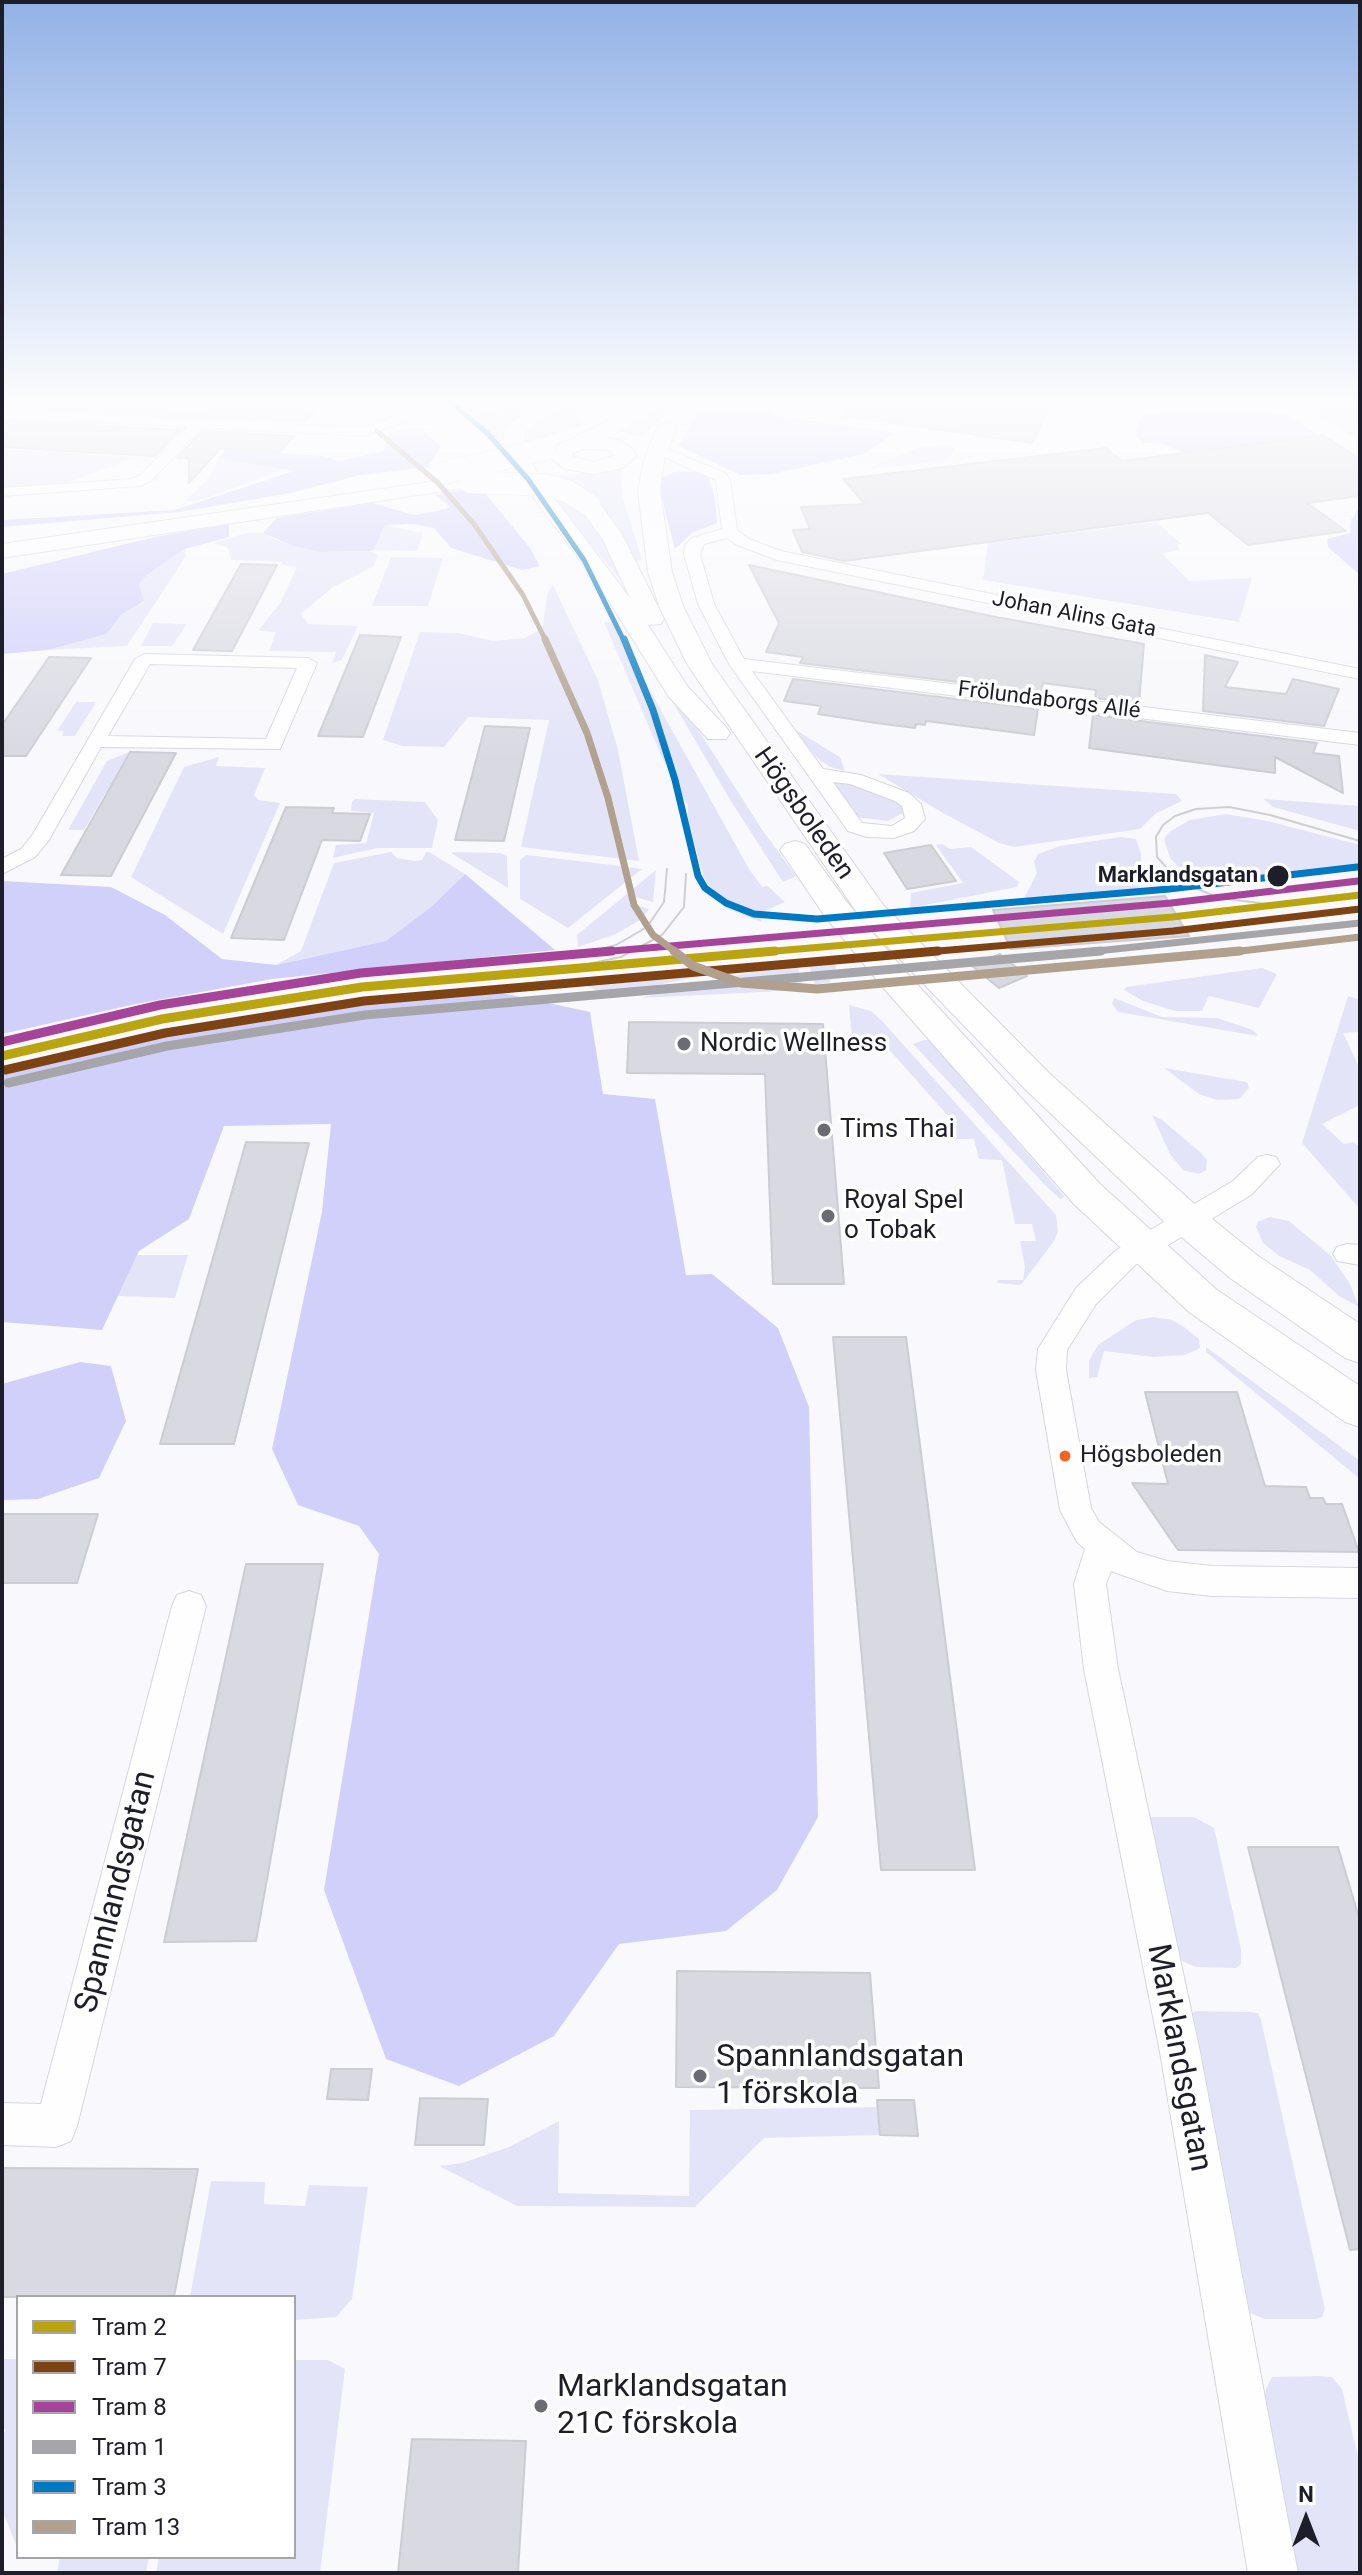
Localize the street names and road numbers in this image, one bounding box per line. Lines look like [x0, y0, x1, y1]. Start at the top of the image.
street label: Johan Alins Gata [990, 586, 1158, 644]
street label: Frölundaborgs Allé [956, 677, 1142, 725]
street label: Högsboleden [746, 742, 860, 886]
street label: Spannlandsgatan [68, 1767, 166, 2017]
street label: Marklandsgatan [1137, 1941, 1219, 2175]

